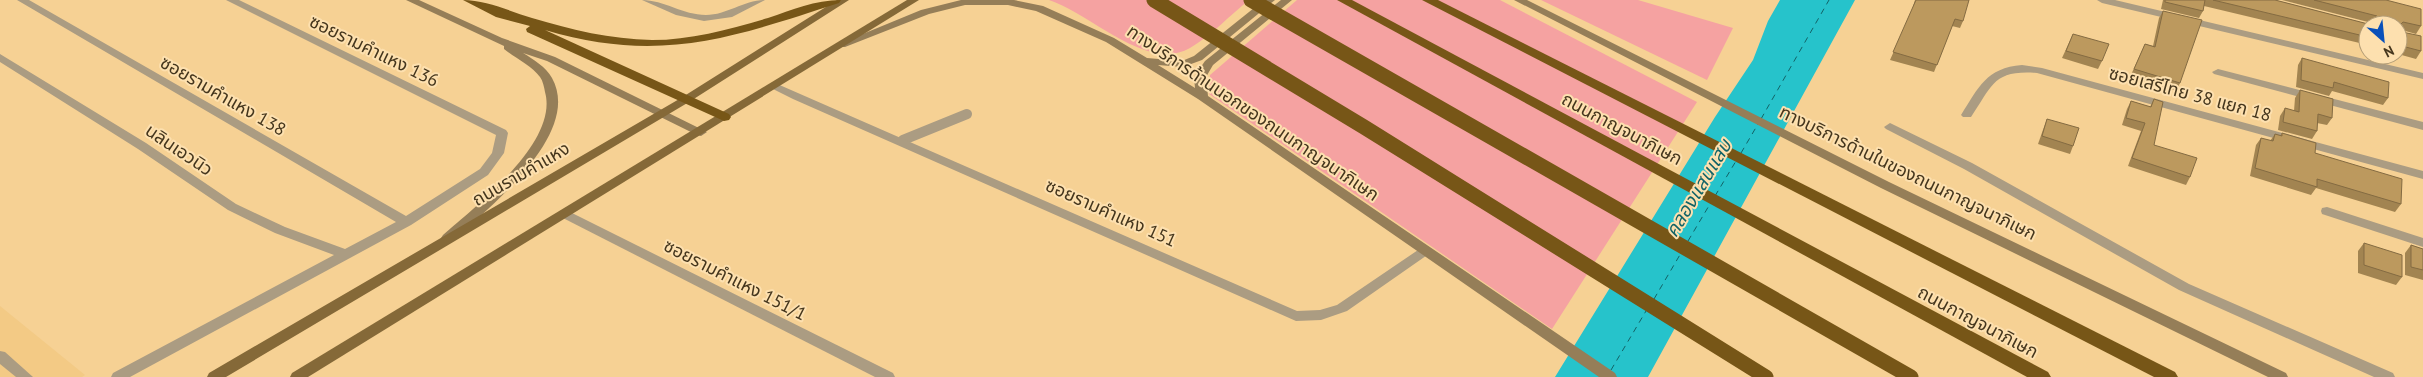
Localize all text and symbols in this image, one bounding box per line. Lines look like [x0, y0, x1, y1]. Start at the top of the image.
street label: ซอยรามคำแหง 136 [306, 9, 443, 92]
north arrow [2358, 15, 2408, 65]
street label: ทางบริการด้านนอกของถนนกาญจนาภิเษก [1123, 19, 1384, 206]
text: N [2381, 41, 2397, 62]
street label: ซอยรามคำแหง 138 [156, 50, 290, 141]
street label: ซอยเสรีไทย 38 แยก 18 [2106, 61, 2274, 126]
street label: ถนนกาญจนาภิเษก [1558, 87, 1687, 170]
street label: ทางบริการด้านในของถนนกาญจนาภิเษก [1776, 100, 2041, 245]
street label: นลินเอวนิว [141, 119, 217, 181]
water label: คลองแสนแสบ [1659, 134, 1737, 241]
street label: ถนนรามคำแหง [468, 136, 574, 211]
street label: ซอยรามคำแหง 151 [1042, 173, 1180, 252]
street label: ซอยรามคำแหง 151/1 [660, 234, 811, 326]
street label: ถนนกาญจนาภิเษก [1914, 280, 2043, 363]

